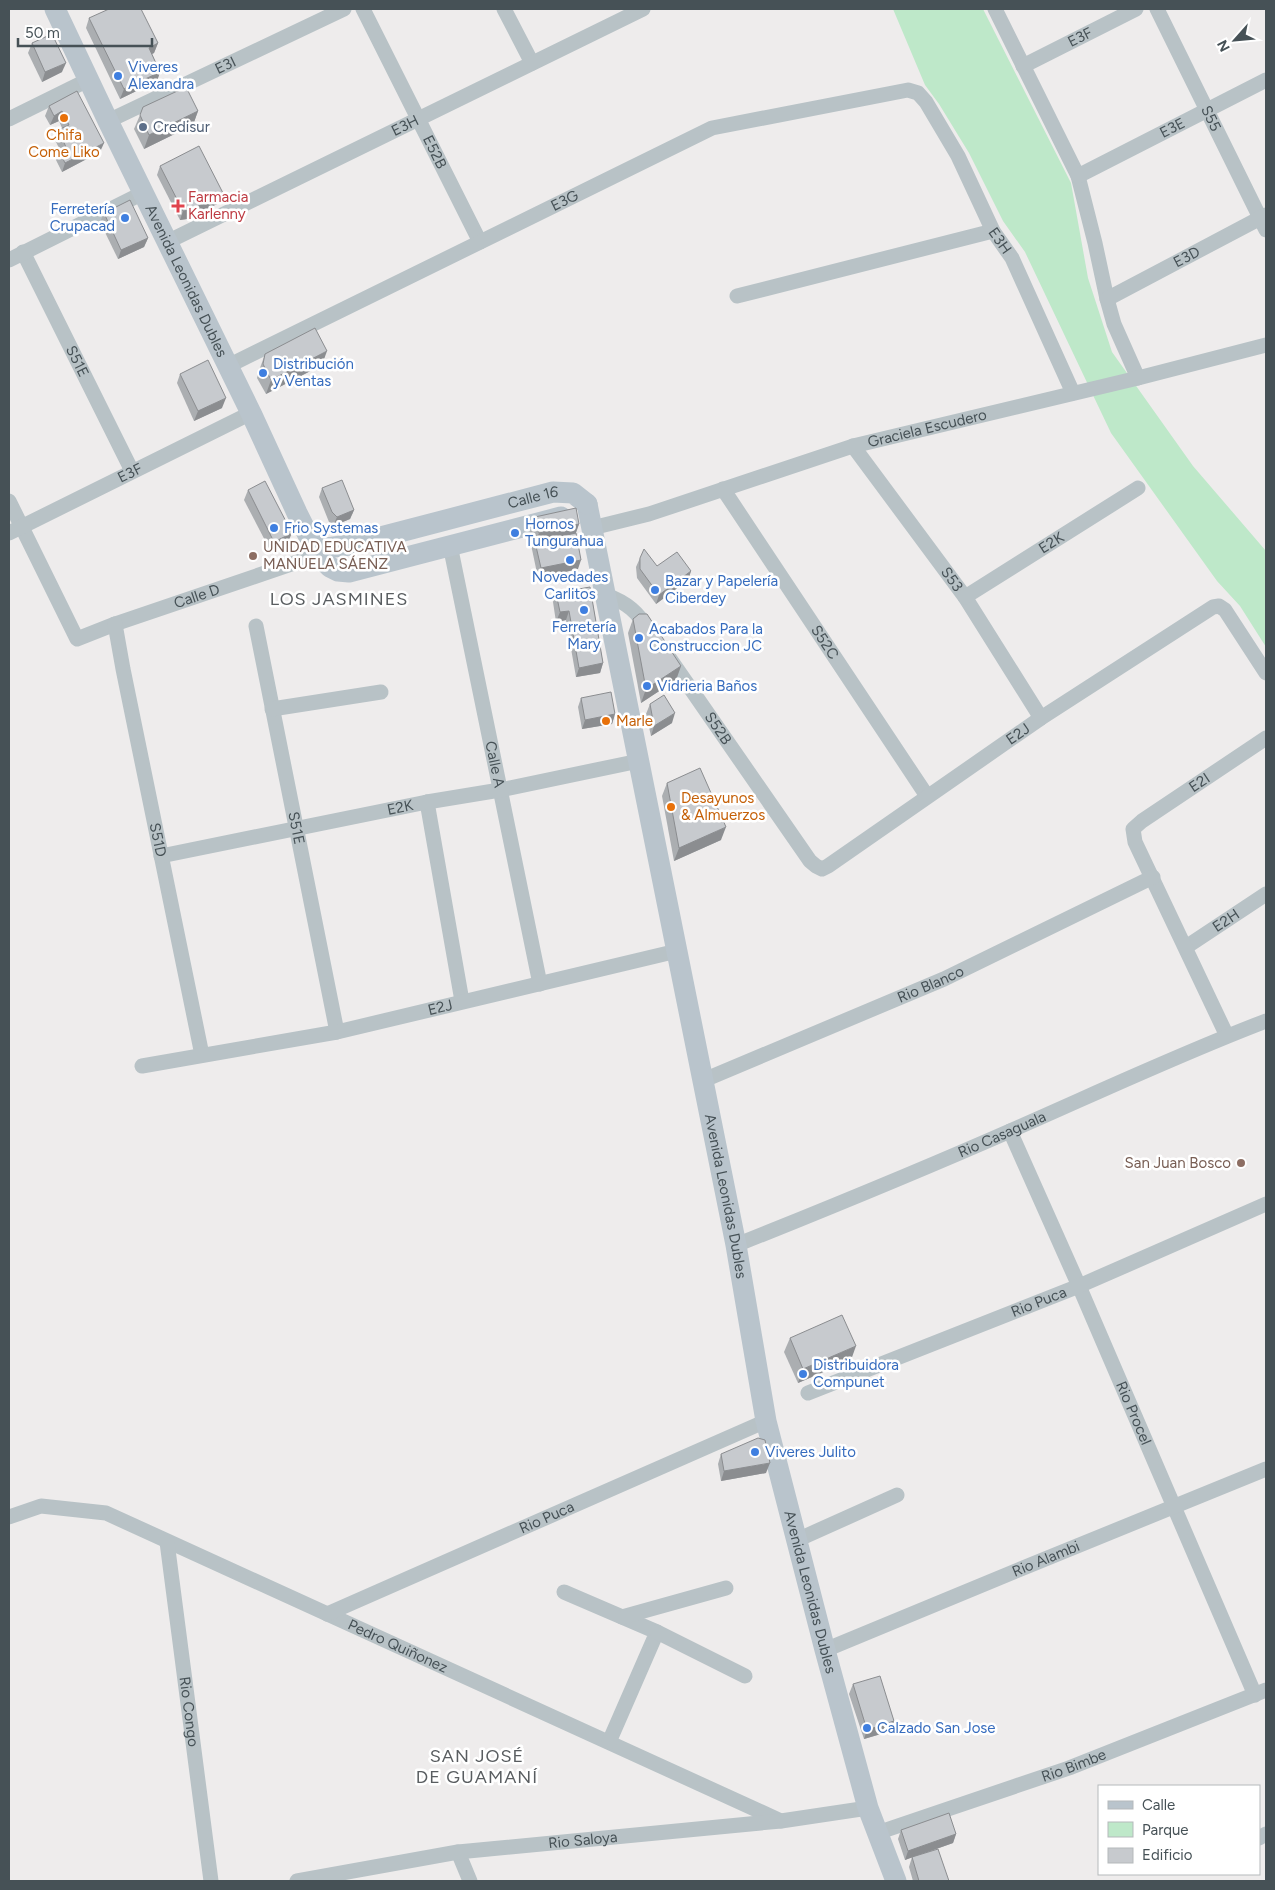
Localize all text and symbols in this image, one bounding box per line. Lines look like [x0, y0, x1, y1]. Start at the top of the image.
scale bar [18, 15, 151, 47]
north arrow [1210, 15, 1260, 65]
street label: E3F [1065, 23, 1095, 51]
text: 50 m [25, 24, 60, 42]
text: N [1214, 37, 1234, 54]
street label: E3I [212, 53, 239, 78]
place label: Viveres Alexandra [128, 58, 194, 93]
marker: Viveres Alexandra [112, 70, 124, 82]
street label: S55 [1197, 103, 1225, 134]
street label: E3H [388, 111, 422, 140]
marker: Chifa Come Liko [58, 112, 70, 124]
street label: E3E [1157, 114, 1188, 142]
place label: Credisur [153, 118, 210, 136]
marker: Credisur [137, 121, 149, 133]
place label: Chifa Come Liko [28, 126, 100, 161]
street label: E52B [419, 132, 451, 172]
street label: E3G [548, 186, 581, 215]
place label: Farmacia Karlenny [188, 188, 248, 223]
place label: Ferretería Crupacad [50, 200, 115, 235]
marker: Farmacia Karlenny [172, 200, 184, 212]
street label: Avenida Leonidas Dubles [141, 202, 231, 360]
marker: Ferretería Crupacad [119, 212, 131, 224]
street label: E3H [984, 224, 1015, 258]
street label: E3D [1170, 243, 1203, 271]
street label: S51E [62, 342, 93, 380]
place label: Distribución y Ventas [273, 355, 354, 390]
marker: Distribución y Ventas [257, 367, 269, 379]
street label: Graciela Escudero [866, 405, 989, 451]
street label: E3F [115, 459, 145, 487]
street label: Calle 16 [506, 483, 559, 512]
place label: Hornos Tungurahua [525, 515, 604, 550]
place label: Frio Systemas [284, 519, 378, 537]
marker: Frio Systemas [268, 522, 280, 534]
marker: Hornos Tungurahua [509, 527, 521, 539]
street label: E2K [1035, 528, 1068, 557]
place label: UNIDAD EDUCATIVA MANUELA SÁENZ [263, 538, 407, 573]
marker: UNIDAD EDUCATIVA MANUELA SÁENZ [247, 550, 259, 562]
marker: Novedades Carlitos [564, 554, 576, 566]
street label: S53 [937, 564, 967, 595]
place label: Novedades Carlitos [532, 568, 608, 603]
place label: Bazar y Papelería Ciberdey [665, 572, 778, 607]
street label: Calle D [171, 580, 222, 612]
marker: Bazar y Papelería Ciberdey [649, 584, 661, 596]
district label: LOS JASMINES [270, 588, 408, 610]
marker: Ferretería Mary [578, 604, 590, 616]
place label: Ferretería Mary [552, 618, 616, 653]
place label: Acabados Para la Construccion JC [649, 620, 763, 655]
street label: S52C [807, 622, 843, 663]
marker: Acabados Para la Construccion JC [633, 632, 645, 644]
place label: Vidrieria Baños [657, 677, 757, 695]
marker: Vidrieria Baños [641, 680, 653, 692]
street label: S52B [701, 709, 736, 748]
place label: Marle [616, 712, 653, 730]
marker: Marle [600, 715, 612, 727]
street label: E2J [1003, 719, 1033, 748]
street label: Calle A [481, 740, 509, 789]
street label: E2I [1186, 769, 1213, 796]
place label: Desayunos & Almuerzos [681, 789, 765, 824]
street label: E2K [385, 796, 416, 819]
marker: Desayunos & Almuerzos [665, 801, 677, 813]
street label: S51E [284, 810, 308, 846]
street label: S51D [146, 821, 170, 858]
street label: E2H [1209, 905, 1243, 936]
street label: Rio Blanco [895, 962, 967, 1007]
street label: E2J [426, 996, 454, 1019]
street label: Rio Casaguala [955, 1107, 1049, 1161]
street label: Avenida Leonidas Dubles [701, 1112, 751, 1280]
place label: San Juan Bosco [1125, 1154, 1231, 1172]
marker: San Juan Bosco [1235, 1157, 1247, 1169]
street label: Rio Puca [1008, 1283, 1069, 1321]
place label: Distribuidora Compunet [813, 1356, 899, 1391]
marker: Distribuidora Compunet [797, 1368, 809, 1380]
street label: Rio Procel [1112, 1379, 1155, 1448]
place label: Viveres Julito [765, 1443, 856, 1461]
marker: Viveres Julito [749, 1446, 761, 1458]
street label: Rio Puca [516, 1497, 577, 1537]
street label: Avenida Leonidas Dubles [780, 1509, 840, 1675]
street label: Rio Alambi [1009, 1537, 1082, 1581]
street label: Pedro Quiñonez [345, 1616, 451, 1677]
street label: Rio Congo [176, 1675, 203, 1748]
place label: Calzado San Jose [877, 1719, 996, 1737]
marker: Calzado San Jose [861, 1722, 873, 1734]
district label: SAN JOSÉ DE GUAMANÍ [416, 1745, 538, 1788]
street label: Rio Bimbe [1039, 1745, 1109, 1786]
legend [1098, 1785, 1260, 1875]
text: Calle [1142, 1796, 1175, 1814]
text: Parque [1142, 1821, 1189, 1839]
street label: Rio Saloya [547, 1828, 618, 1852]
text: Edificio [1142, 1846, 1193, 1864]

